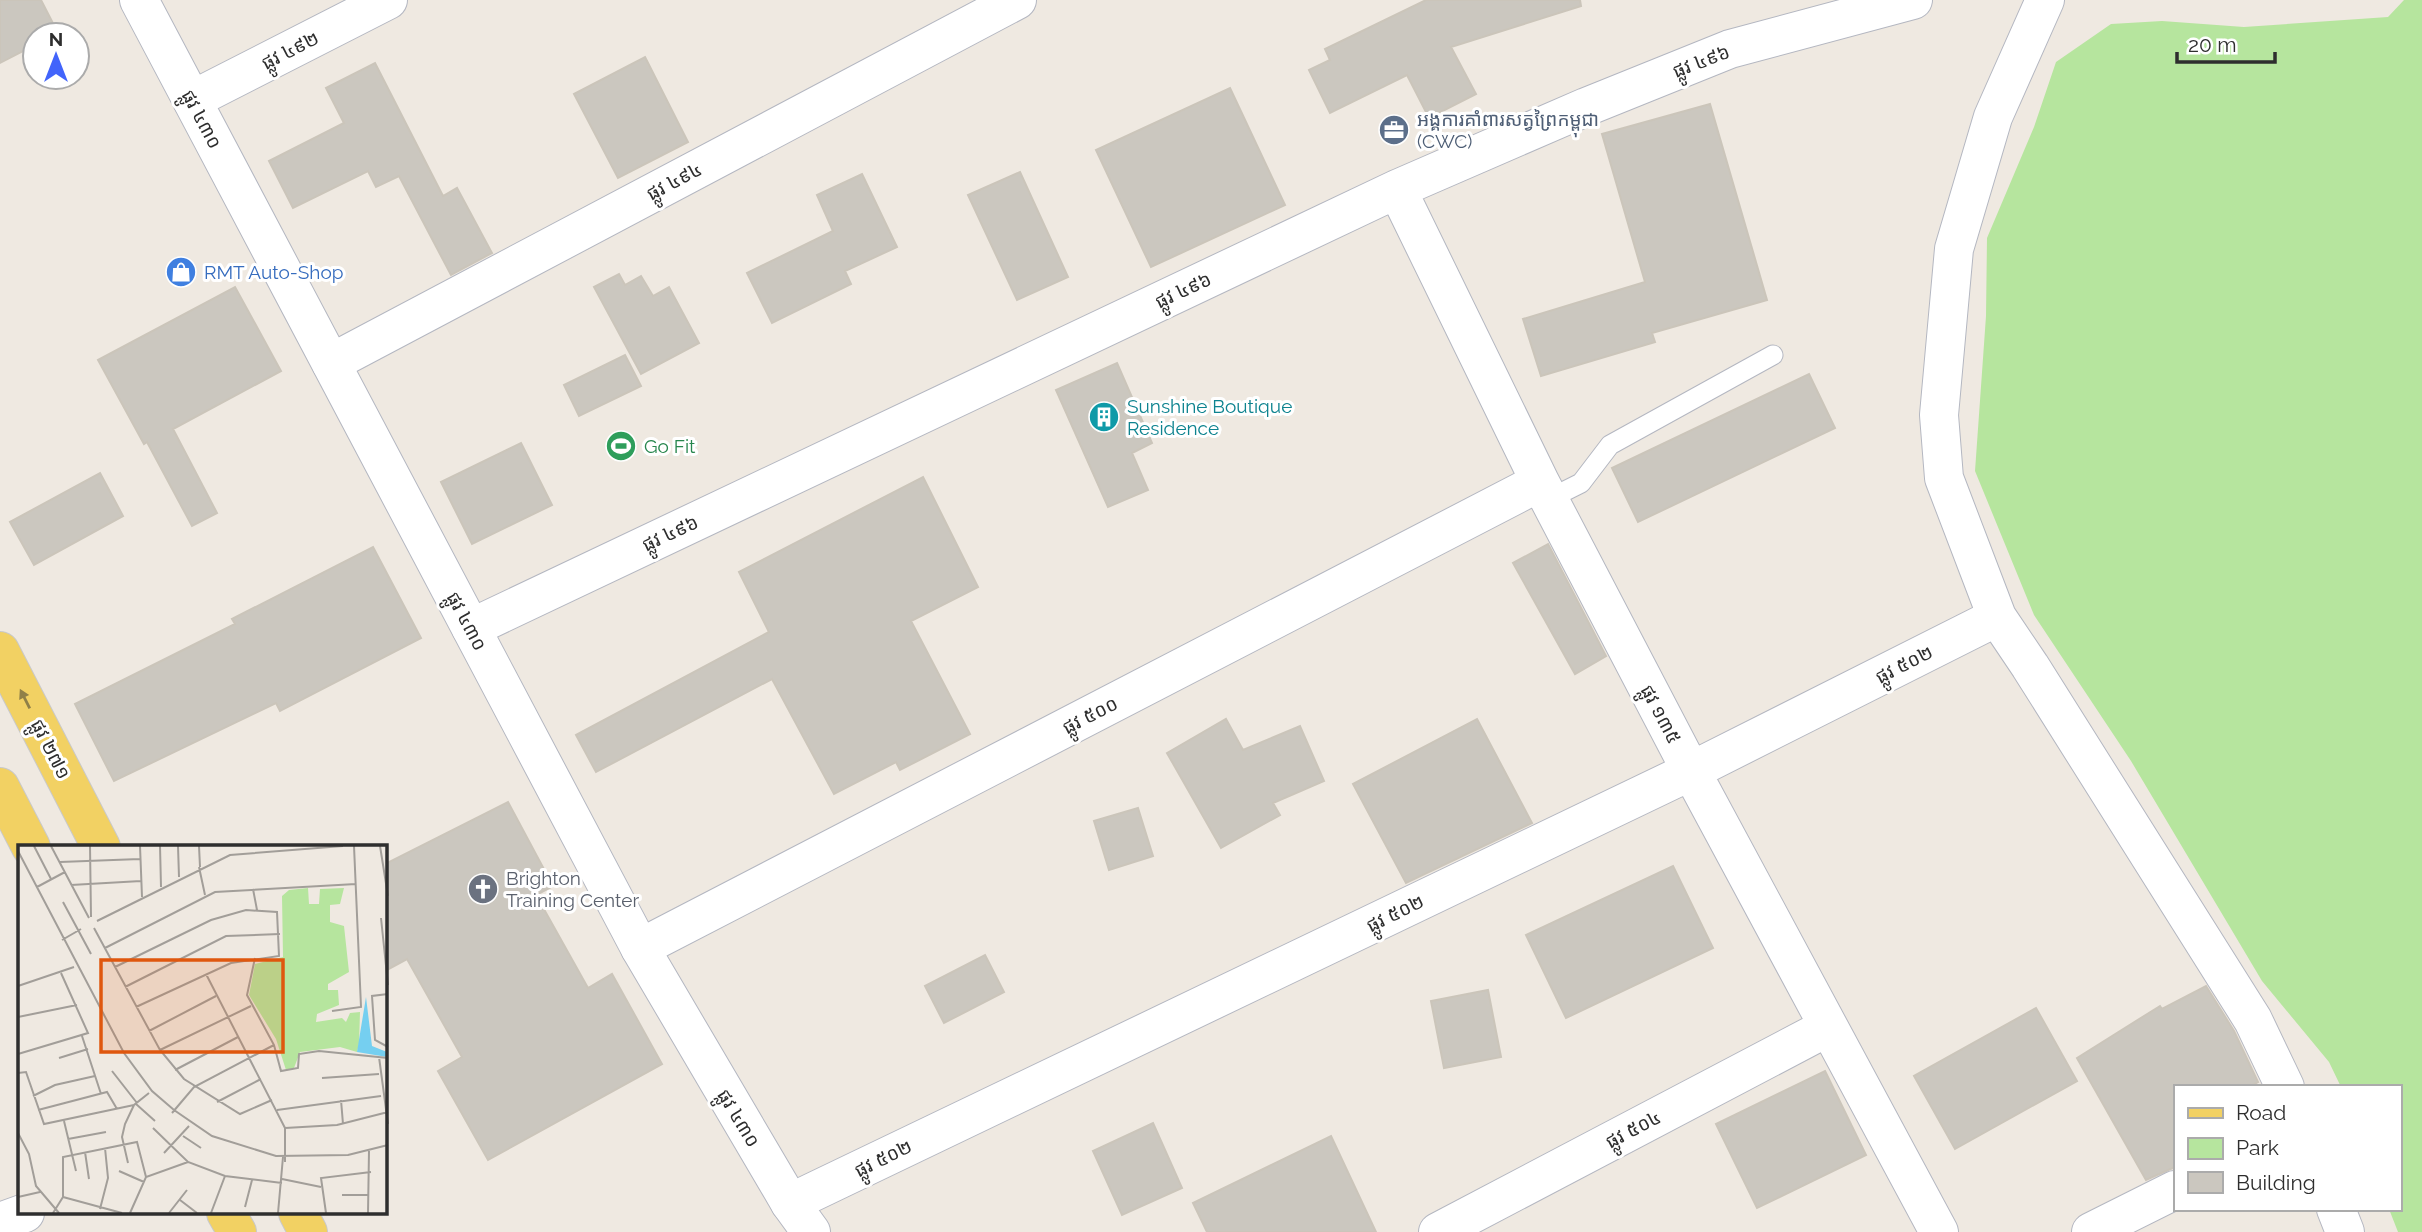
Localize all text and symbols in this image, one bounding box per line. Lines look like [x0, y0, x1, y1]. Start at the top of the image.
north arrow [21, 21, 91, 91]
scale bar [2177, 21, 2275, 65]
street label: ផ្លូវ ៤៩២ [258, 26, 325, 80]
text: N [49, 28, 63, 50]
text: 20 m [2188, 32, 2236, 57]
street label: ផ្លូវ ៤៩៦ [1669, 40, 1735, 88]
street label: ផ្លូវ ៤៣០ [172, 86, 227, 155]
place label: អង្គការគាំពារសត្វព្រៃកម្ពុជា (CWC) [1417, 108, 1599, 152]
office icon: អង្គការគាំពារសត្វព្រៃកម្ពុជា (CWC) [1377, 113, 1411, 147]
street label: ផ្លូវ ៤៩៤ [643, 157, 708, 210]
shop icon: RMT Auto-Shop [164, 255, 198, 289]
place label: RMT Auto-Shop [204, 261, 343, 283]
street label: ផ្លូវ ៤៩៦ [1151, 267, 1217, 319]
place label: Sunshine Boutique Residence [1127, 395, 1292, 439]
building icon: Sunshine Boutique Residence [1087, 400, 1121, 434]
sports icon: Go Fit [604, 429, 638, 463]
place label: Go Fit [644, 435, 696, 457]
street label: ផ្លូវ ៤៩៦ [638, 510, 704, 562]
street label: ផ្លូវ ៤៣០ [437, 588, 492, 657]
street label: ផ្លូវ ៥០២ [1872, 640, 1939, 694]
street label: ផ្លូវ ១៣៥ [1631, 681, 1686, 750]
one-way arrow [19, 689, 31, 709]
street label: ផ្លូវ ៥០០ [1059, 692, 1124, 744]
street label: ផ្លូវ ២៧១ [21, 715, 75, 786]
inset map [18, 845, 387, 1214]
place label: Brighton Training Center [506, 867, 639, 911]
church icon: Brighton Training Center [466, 872, 500, 906]
street label: ផ្លូវ ៥០២ [1363, 890, 1430, 942]
street label: ផ្លូវ ៤៣០ [708, 1085, 765, 1154]
legend [2174, 1085, 2401, 1211]
text: Road [2236, 1100, 2286, 1125]
street label: ផ្លូវ ៥០៤ [1602, 1105, 1667, 1158]
street label: ផ្លូវ ៥០២ [851, 1135, 918, 1187]
text: Park [2236, 1135, 2279, 1160]
text: Building [2236, 1170, 2316, 1195]

